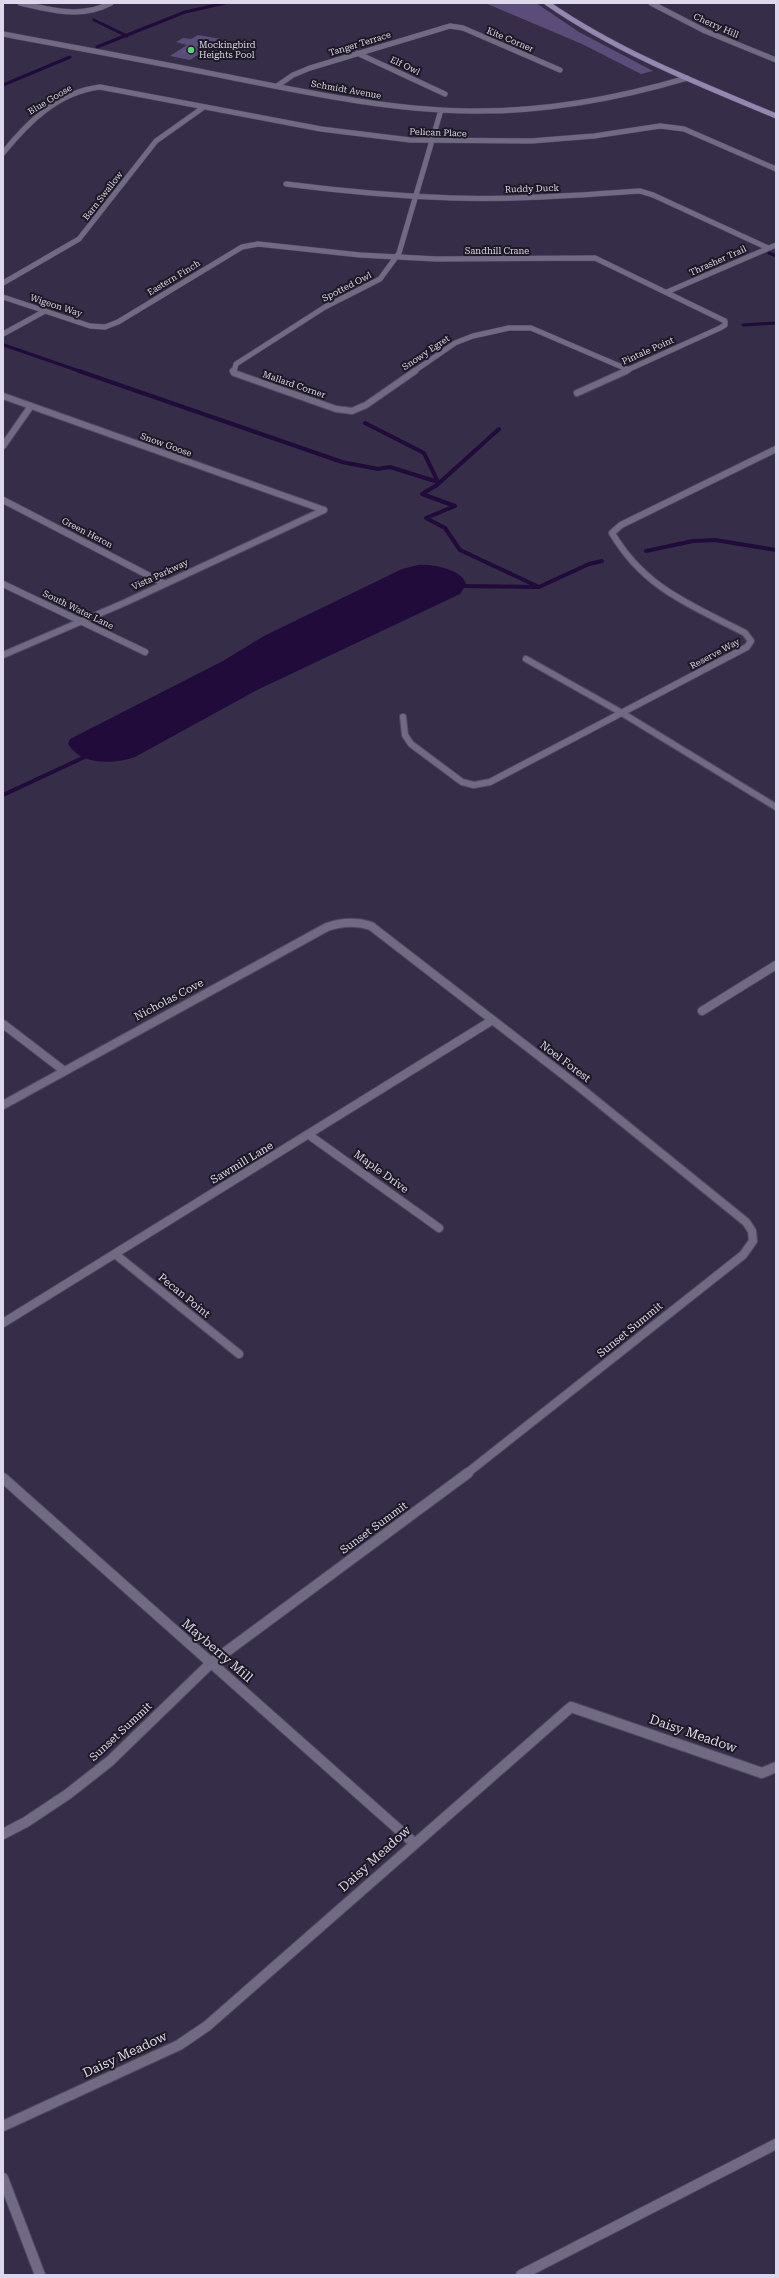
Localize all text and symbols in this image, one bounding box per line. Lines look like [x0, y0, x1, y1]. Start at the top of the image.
street label: Cherry Hill [692, 11, 740, 41]
street label: Kite Corner [485, 25, 535, 55]
street label: Tanger Terrace [328, 29, 392, 59]
place label: Mockingbird Heights Pool [199, 40, 256, 61]
marker: Mockingbird Heights Pool [186, 45, 196, 55]
street label: Elf Owl [388, 54, 422, 78]
street label: Schmidt Avenue [310, 78, 382, 102]
street label: Blue Goose [26, 83, 74, 117]
street label: Pelican Place [409, 127, 467, 139]
street label: Barn Swallow [81, 170, 125, 222]
street label: Ruddy Duck [505, 183, 559, 195]
street label: Thrasher Trail [688, 244, 748, 278]
street label: Sandhill Crane [465, 246, 529, 256]
street label: Eastern Finch [146, 258, 202, 298]
street label: Spotted Owl [320, 270, 374, 304]
street label: Wigeon Way [29, 292, 83, 320]
street label: Snowy Egret [400, 333, 452, 373]
street label: Pintale Point [620, 335, 676, 367]
street label: Mallard Corner [261, 369, 327, 401]
street label: Snow Goose [139, 431, 193, 459]
street label: Green Heron [60, 515, 114, 551]
street label: Vista Parkway [130, 557, 190, 593]
street label: South Water Lane [41, 588, 115, 632]
street label: Reserve Way [688, 636, 742, 672]
street label: Nicholas Cove [132, 976, 206, 1024]
street label: Noel Forest [537, 1039, 593, 1085]
street label: Sawmill Lane [208, 1139, 276, 1187]
street label: Maple Drive [351, 1148, 411, 1196]
street label: Pecan Point [155, 1271, 213, 1321]
street label: Sunset Summit [595, 1300, 665, 1360]
street label: Sunset Summit [338, 1499, 410, 1557]
street label: Mayberry Mill [178, 1616, 256, 1686]
street label: Sunset Summit [87, 1700, 155, 1764]
street label: Daisy Meadow [647, 1712, 739, 1756]
street label: Daisy Meadow [336, 1823, 414, 1895]
street label: Daisy Meadow [80, 2029, 170, 2081]

